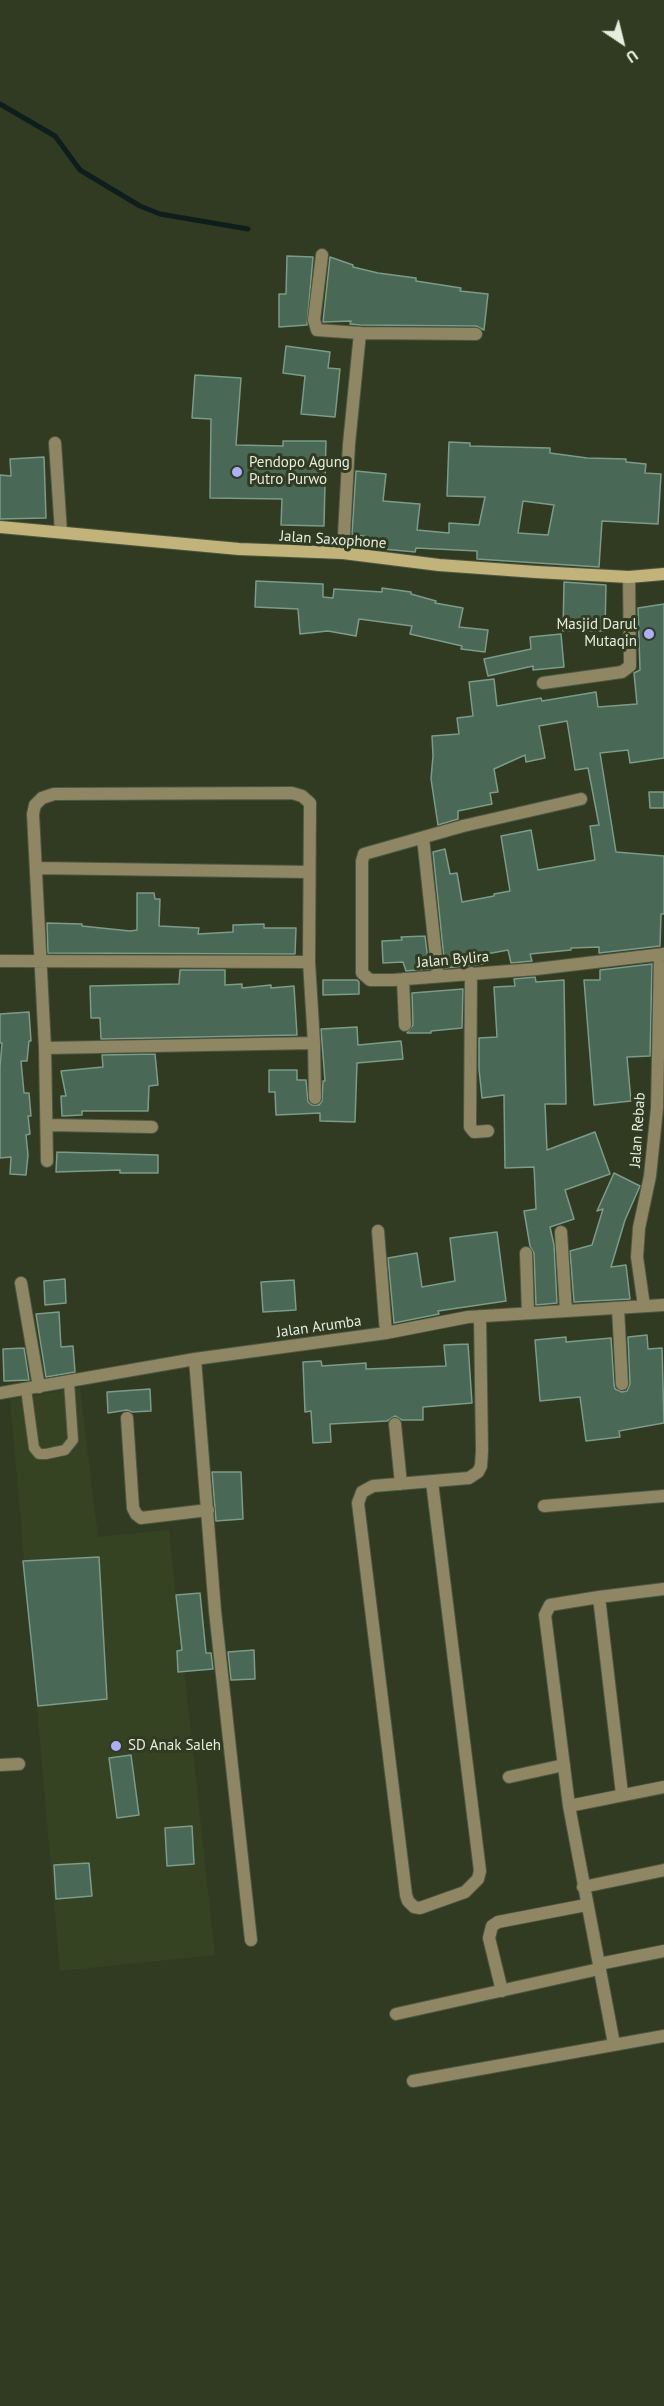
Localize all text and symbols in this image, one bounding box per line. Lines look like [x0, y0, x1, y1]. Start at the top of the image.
north arrow [592, 12, 652, 72]
text: U [622, 46, 642, 68]
place label: Pendopo Agung Putro Purwo [249, 454, 350, 489]
marker: Pendopo Agung Putro Purwo [230, 465, 244, 479]
street label: Jalan Saxophone [279, 527, 387, 553]
place label: Masjid Darul Mutaqin [556, 616, 637, 651]
marker: Masjid Darul Mutaqin [642, 627, 656, 641]
street label: Jalan Bylira [416, 948, 490, 972]
street label: Jalan Rebab [626, 1092, 650, 1168]
street label: Jalan Arumba [275, 1312, 363, 1342]
place label: SD Anak Saleh [128, 1737, 221, 1755]
marker: SD Anak Saleh [109, 1739, 123, 1753]

